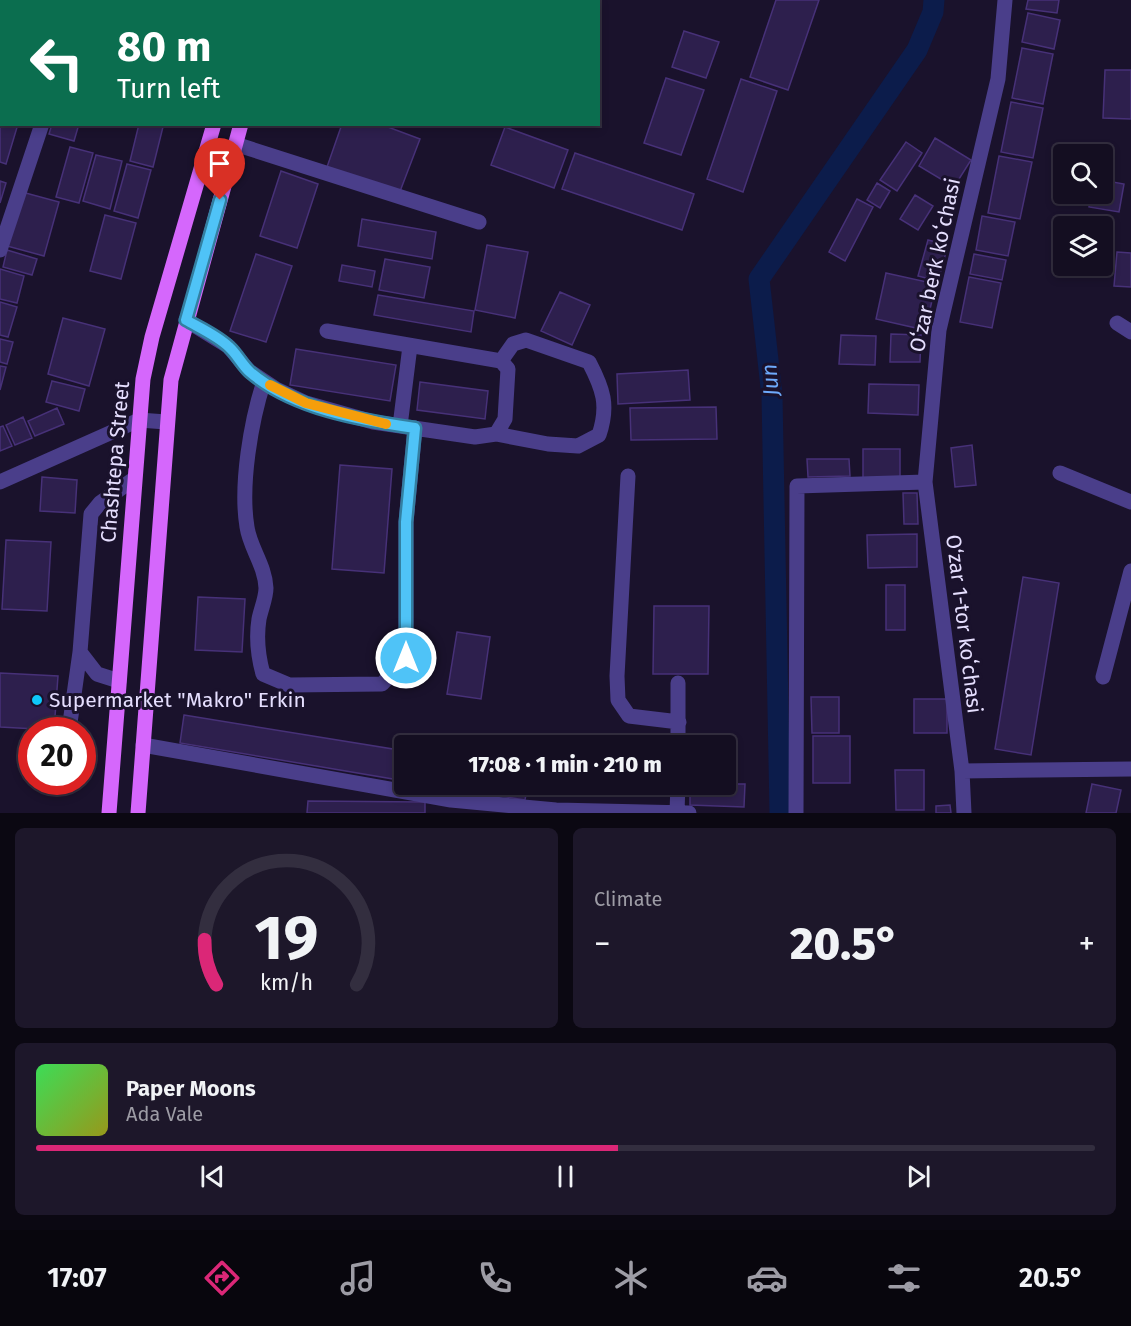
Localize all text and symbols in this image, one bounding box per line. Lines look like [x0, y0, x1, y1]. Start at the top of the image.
text: 80 m [117, 22, 211, 72]
icon: left [18, 24, 96, 102]
text: Turn left [117, 73, 220, 105]
pin [194, 138, 245, 200]
map controls [1053, 144, 1113, 276]
button: search [1053, 144, 1113, 204]
icon: arrive [203, 147, 236, 180]
street label: Oʻzar berk koʻchasi [904, 175, 966, 355]
button: layers [1053, 216, 1113, 276]
water label: Jun [755, 363, 785, 398]
street label: Chashtepa Street [95, 380, 135, 544]
street label: O‘zar 1-tor koʻchasi [940, 533, 988, 715]
position arrow [374, 626, 438, 690]
place label: Supermarket "Makro" Erkin [49, 687, 306, 713]
marker: Supermarket "Makro" Erkin [30, 693, 44, 707]
speed limit sign: 20 [18, 717, 96, 795]
text: 17:08 · 1 min · 210 m [468, 751, 662, 778]
text: Climate [594, 887, 662, 911]
text: 19 [255, 901, 318, 976]
text: 20.5° [790, 917, 899, 971]
text: − [594, 924, 611, 964]
text: + [1079, 924, 1095, 964]
text: km/h [260, 970, 313, 996]
text: Paper Moons [126, 1075, 256, 1102]
text: Ada Vale [126, 1102, 203, 1126]
icon: previous [196, 1160, 229, 1193]
icon: pause [549, 1160, 582, 1193]
icon: next [902, 1160, 935, 1193]
icon: directions [201, 1257, 243, 1299]
icon: music [337, 1257, 379, 1299]
icon: phone [474, 1257, 516, 1299]
icon: climate [610, 1257, 652, 1299]
icon: car [746, 1257, 788, 1299]
icon: filters [883, 1257, 925, 1299]
text: 17:07 [47, 1262, 107, 1294]
text: 20.5° [1019, 1262, 1084, 1294]

